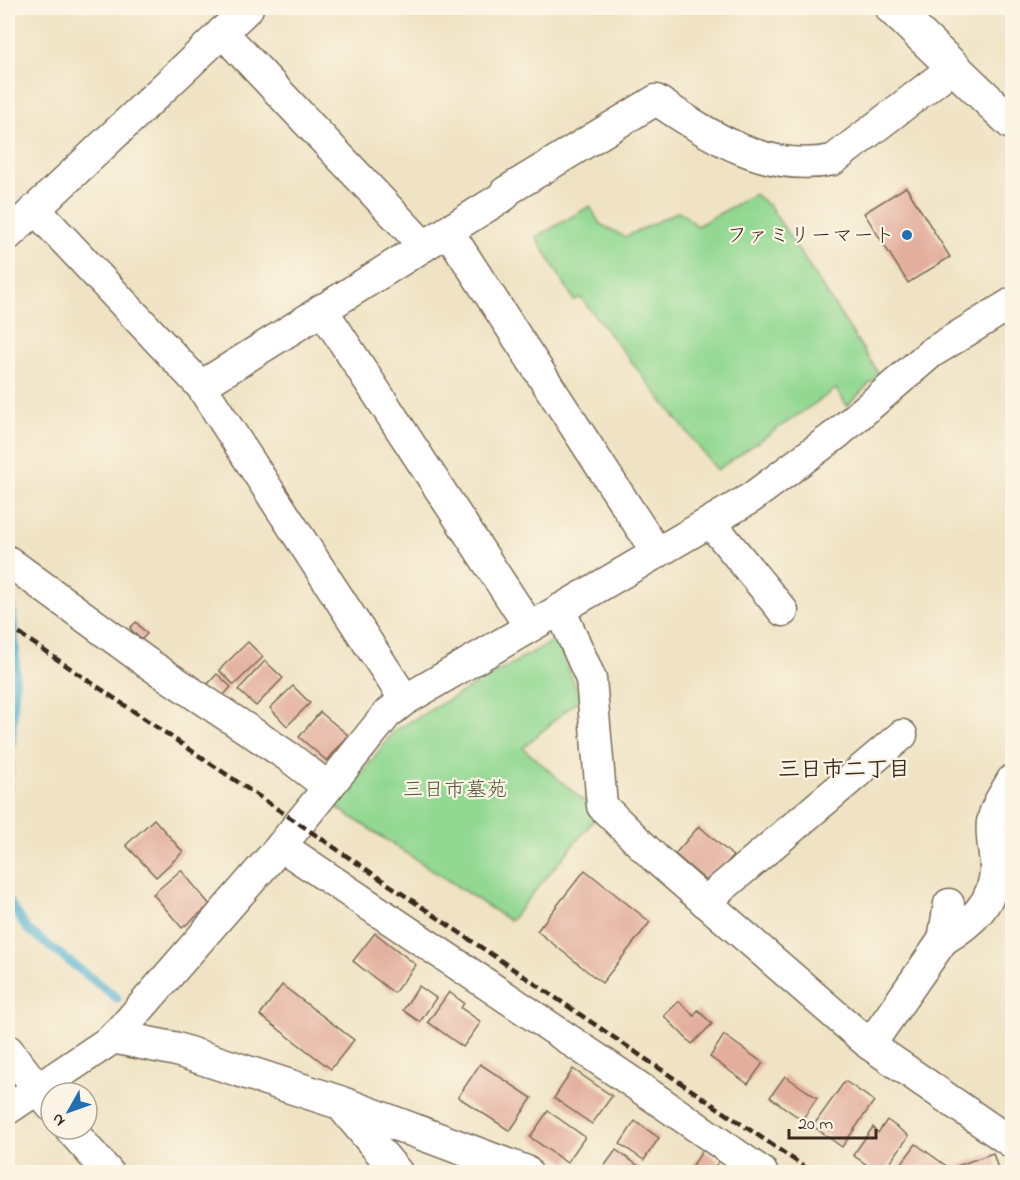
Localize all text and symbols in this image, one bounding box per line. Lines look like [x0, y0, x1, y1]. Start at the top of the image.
place label: ファミリーマート [727, 222, 895, 252]
marker: ファミリーマート [900, 228, 914, 242]
district label: 三日市二丁目 [778, 755, 910, 787]
park label: 三日市墓苑 [403, 776, 508, 806]
north arrow [39, 1081, 99, 1141]
scale bar [789, 1102, 876, 1140]
text: N [46, 1107, 72, 1131]
text: 20 m [798, 1112, 833, 1138]

